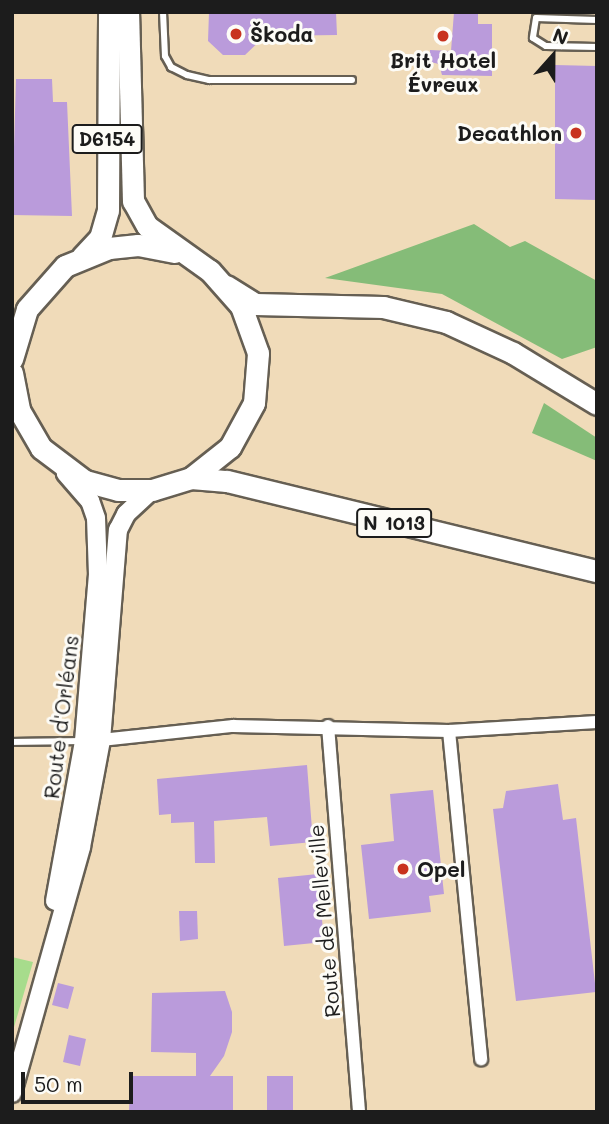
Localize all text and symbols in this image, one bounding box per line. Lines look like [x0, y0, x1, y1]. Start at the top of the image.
place label: Škoda [250, 21, 313, 47]
north arrow [518, 21, 588, 91]
text: N [549, 22, 572, 50]
marker: Škoda [228, 26, 244, 42]
marker: Brit Hotel Évreux [435, 28, 451, 44]
place label: Brit Hotel Évreux [390, 47, 496, 97]
place label: Decathlon [457, 120, 562, 146]
road number: D6154 [70, 124, 144, 154]
marker: Decathlon [568, 125, 584, 141]
road number: N 1013 [356, 508, 432, 538]
street label: Route d'Orléans [38, 634, 84, 800]
street label: Route de Melleville [303, 823, 345, 1019]
place label: Opel [417, 856, 465, 882]
marker: Opel [395, 861, 411, 877]
scale bar [24, 1058, 136, 1102]
text: 50 m [34, 1070, 83, 1097]

